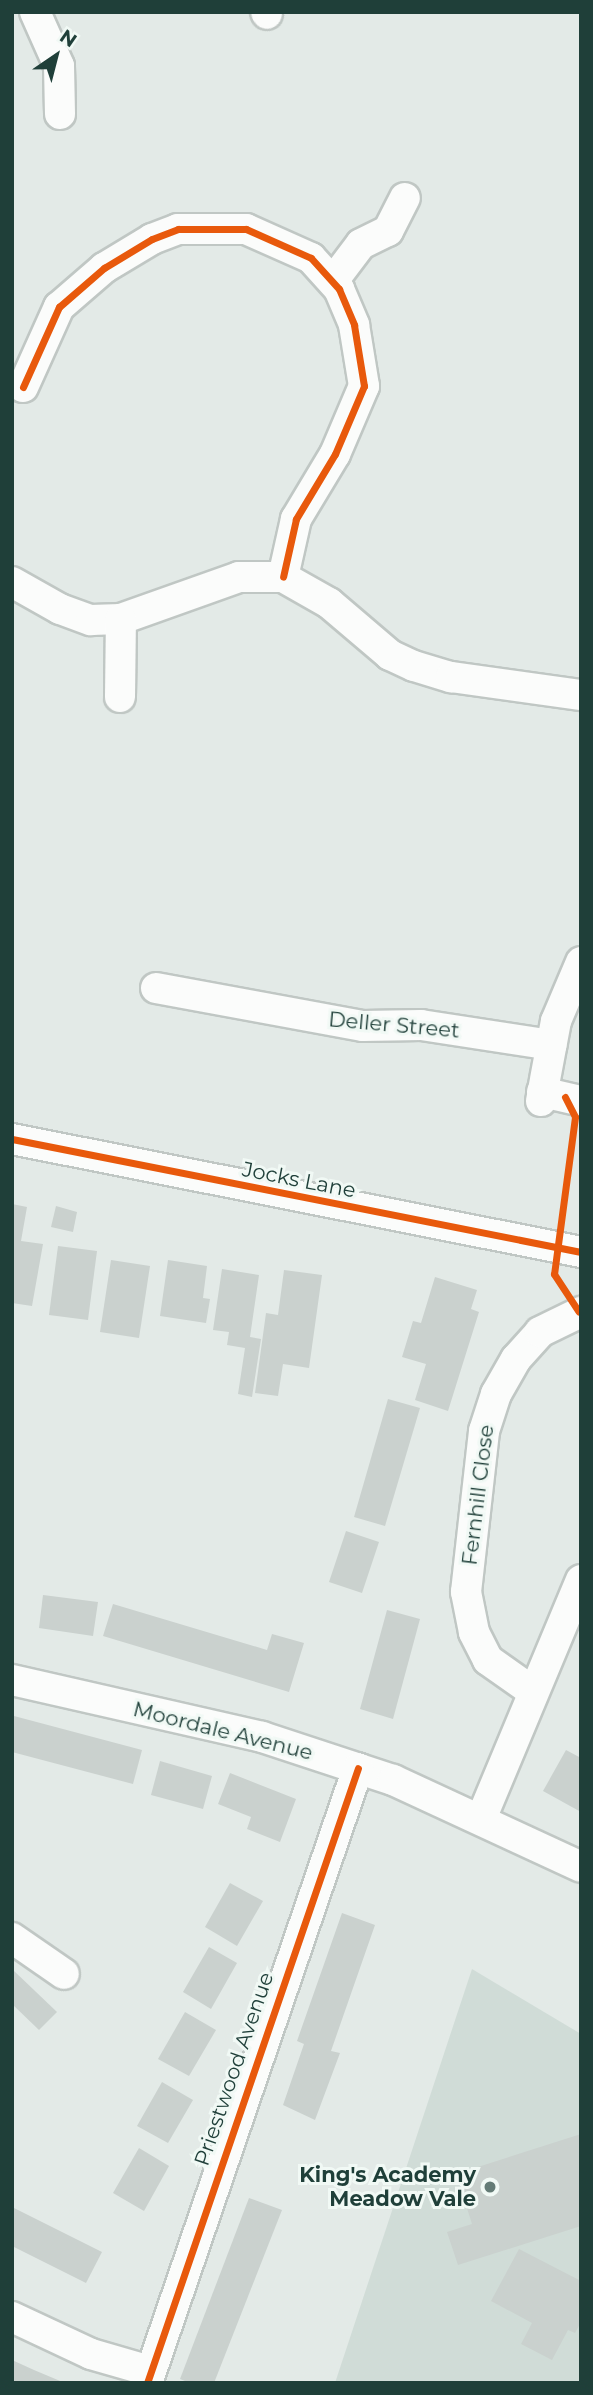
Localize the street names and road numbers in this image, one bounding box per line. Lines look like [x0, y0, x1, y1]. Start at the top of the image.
street label: Deller Street [327, 1007, 461, 1043]
street label: Jocks Lane [240, 1157, 358, 1203]
street label: Fernhill Close [457, 1423, 499, 1567]
street label: Moordale Avenue [131, 1696, 315, 1766]
street label: Priestwood Avenue [189, 1969, 279, 2169]

